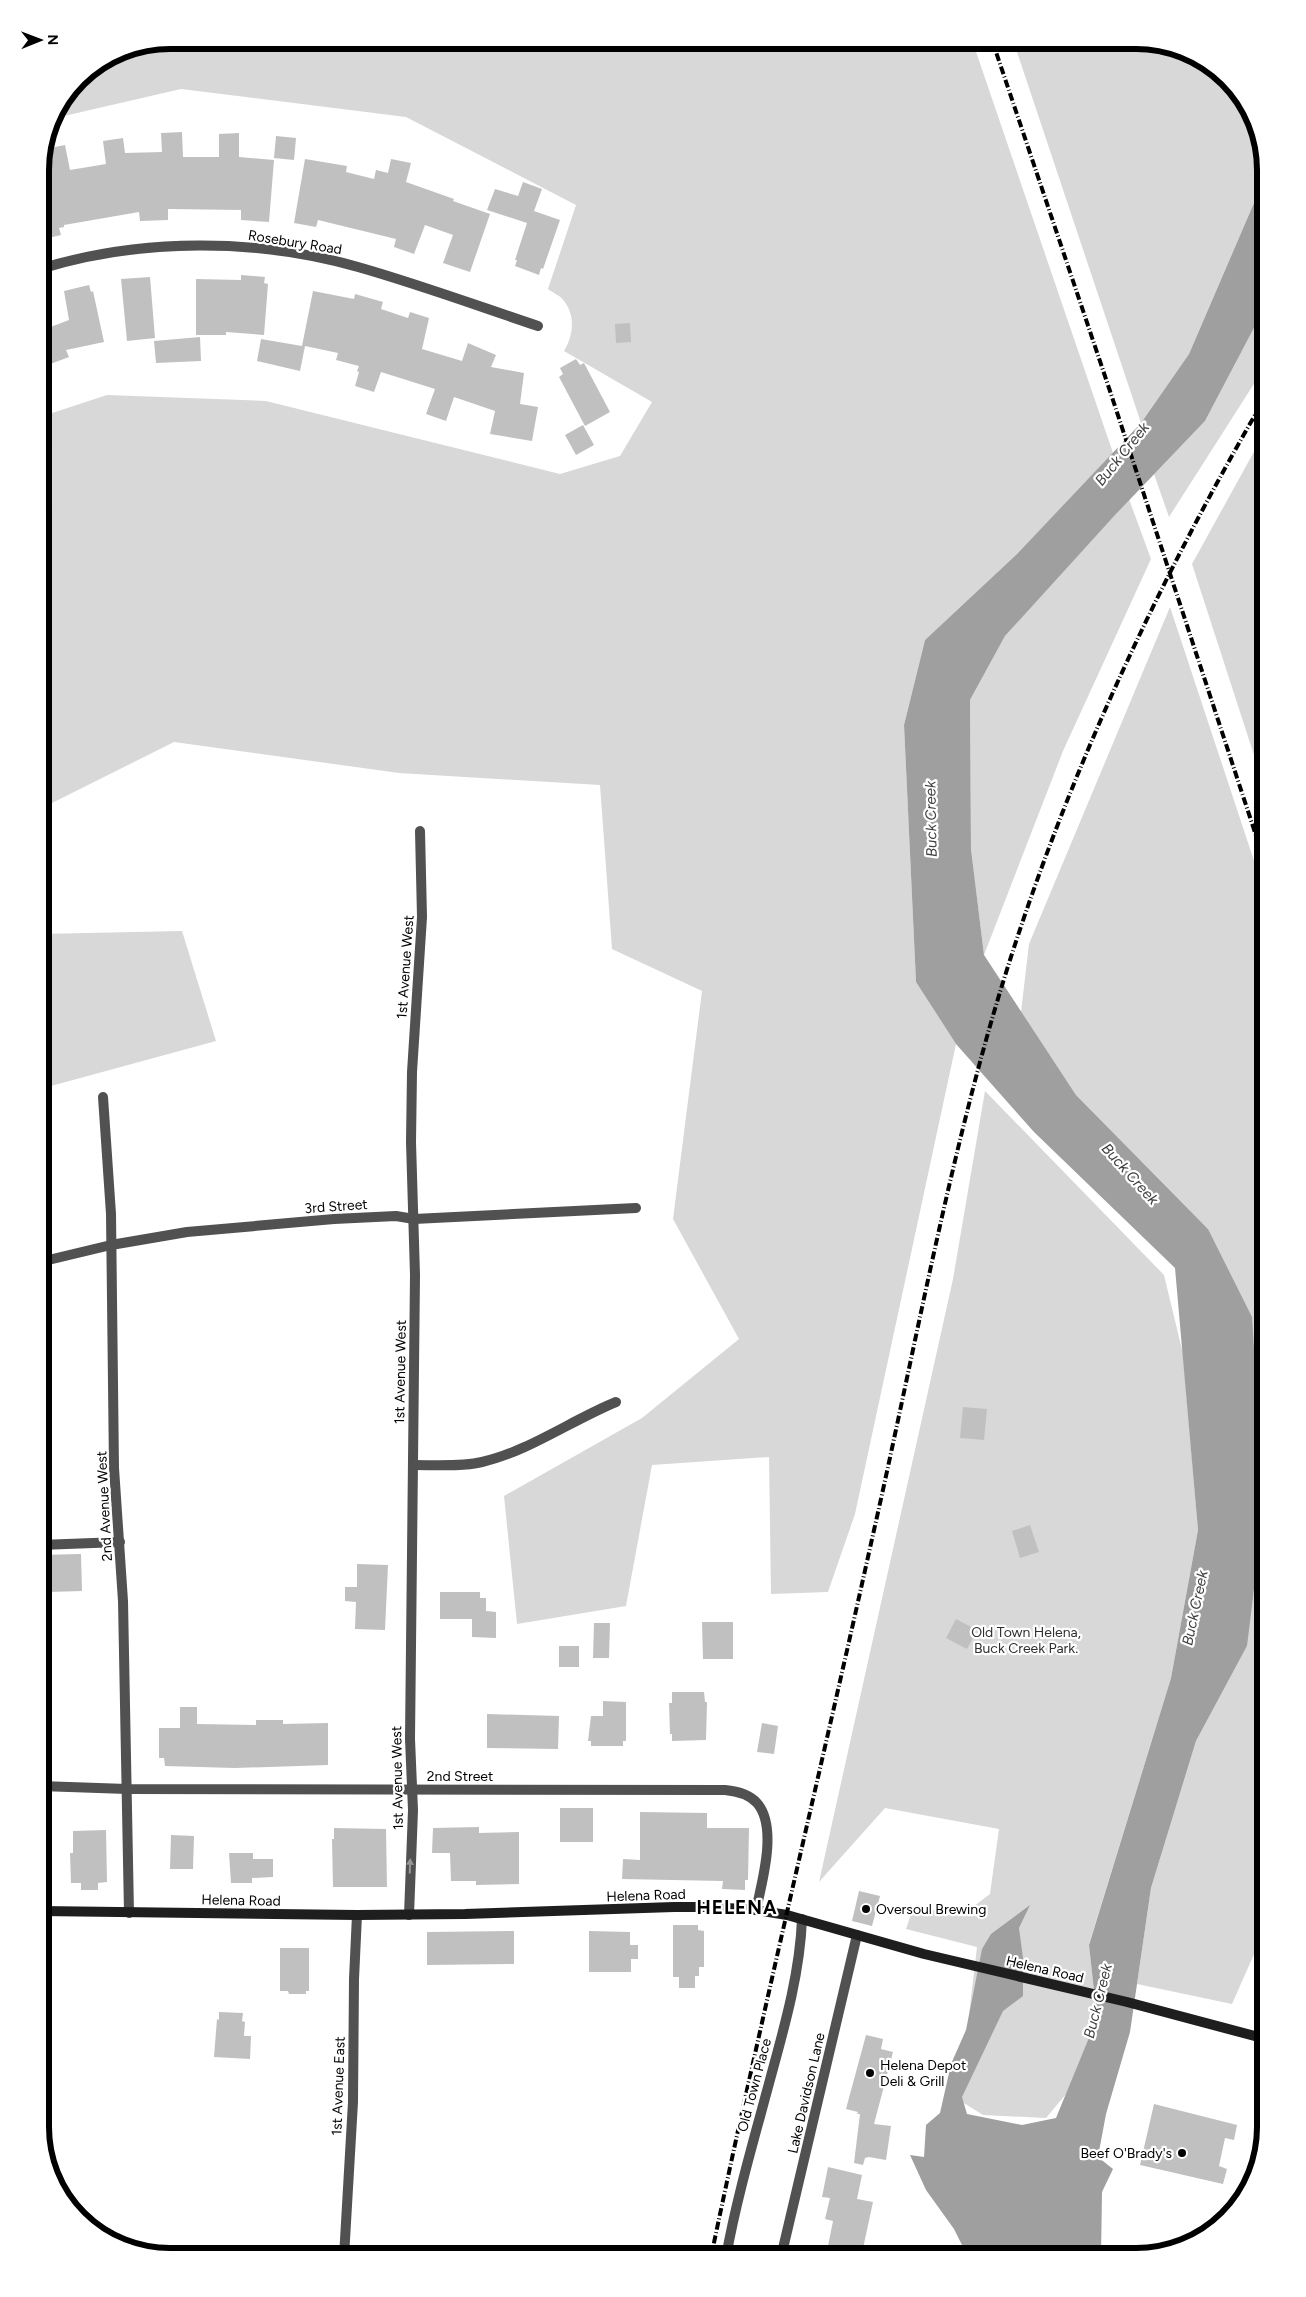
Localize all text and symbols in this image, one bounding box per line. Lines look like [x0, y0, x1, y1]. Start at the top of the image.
north arrow [15, 15, 65, 65]
text: N [44, 34, 61, 45]
street label: Rosebury Road [247, 227, 343, 258]
water label: Buck Creek [1091, 418, 1153, 489]
water label: Buck Creek [921, 780, 941, 857]
street label: 1st Avenue West [393, 914, 418, 1020]
water label: Buck Creek [1098, 1140, 1163, 1209]
street label: 3rd Street [304, 1196, 368, 1217]
street label: 1st Avenue West [391, 1320, 410, 1424]
street label: 2nd Avenue West [93, 1450, 116, 1562]
water label: Buck Creek [1178, 1568, 1212, 1647]
park label: Old Town Helena, Buck Creek Park. [971, 1624, 1081, 1657]
street label: 1st Avenue West [388, 1726, 407, 1830]
street label: 2nd Street [427, 1768, 493, 1785]
one-way arrow [406, 1858, 414, 1874]
street label: Helena Road [606, 1886, 686, 1905]
street label: Helena Road [201, 1891, 281, 1910]
district label: HELENA [696, 1896, 778, 1919]
place label: Oversoul Brewing [876, 1901, 986, 1918]
marker: Oversoul Brewing [860, 1903, 872, 1915]
street label: Helena Road [1004, 1952, 1086, 1987]
water label: Buck Creek [1080, 1961, 1116, 2040]
street label: Lake Davidson Lane [784, 2031, 829, 2155]
street label: 1st Avenue East [328, 2036, 349, 2136]
street label: Old Town Place [734, 2036, 775, 2134]
place label: Helena Depot Deli & Grill [880, 2057, 966, 2090]
marker: Helena Depot Deli & Grill [864, 2067, 876, 2079]
place label: Beef O'Brady's [1081, 2145, 1172, 2162]
marker: Beef O'Brady's [1176, 2147, 1188, 2159]

